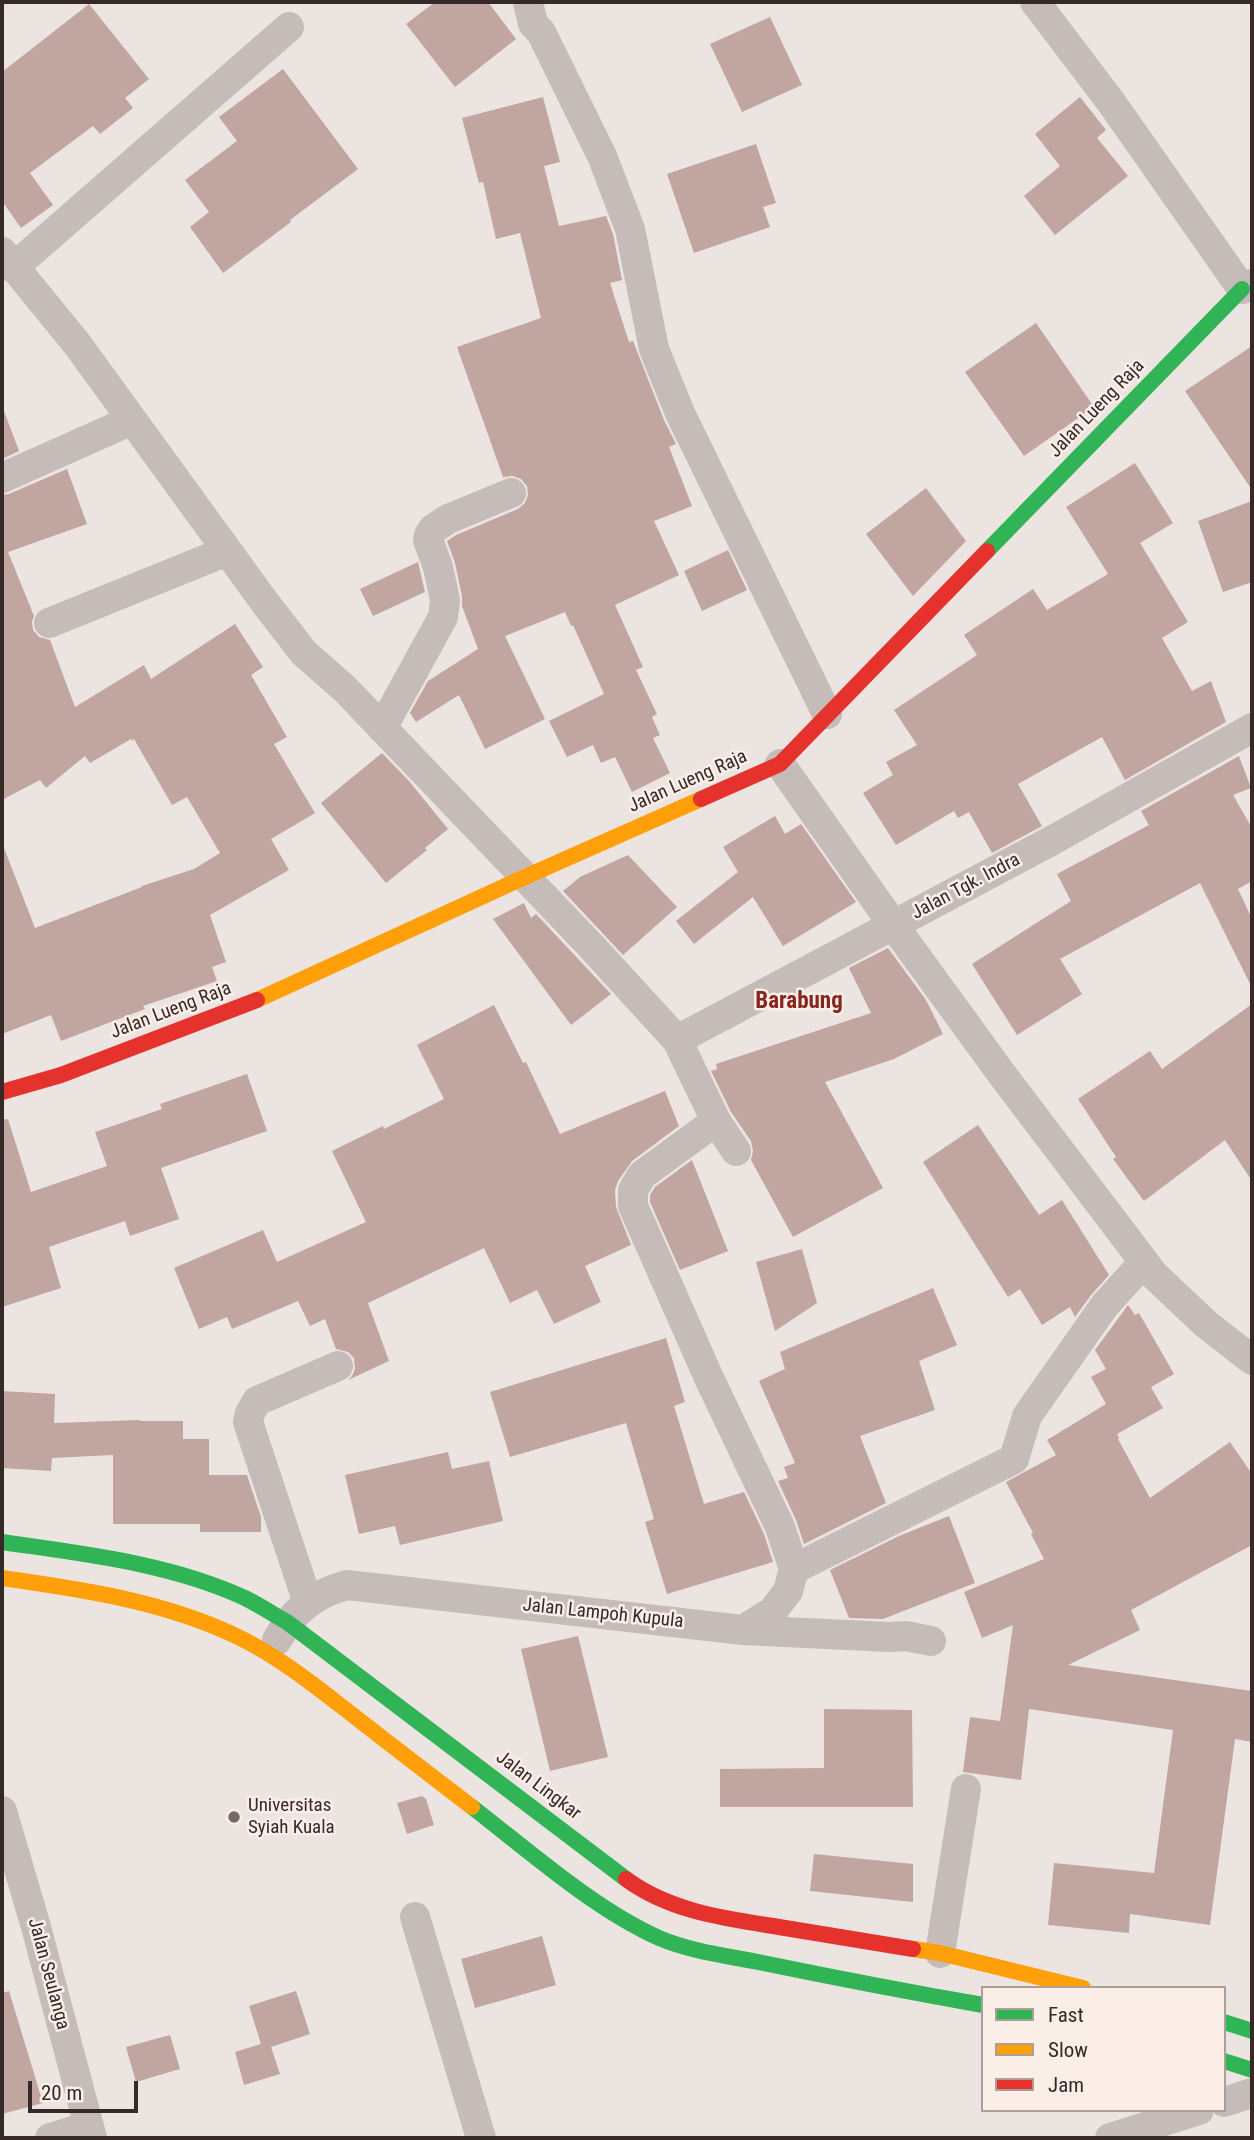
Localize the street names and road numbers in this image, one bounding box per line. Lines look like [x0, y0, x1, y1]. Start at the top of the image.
street label: Jalan Lueng Raja [1045, 355, 1149, 463]
street label: Jalan Lueng Raja [625, 746, 751, 818]
street label: Jalan Tgk. Indra [908, 849, 1024, 925]
street label: Jalan Lueng Raja [107, 978, 235, 1044]
street label: Jalan Lampoh Kupula [521, 1594, 685, 1634]
street label: Jalan Lingkar [491, 1747, 585, 1825]
street label: Jalan Seulanga [22, 1916, 74, 2032]

